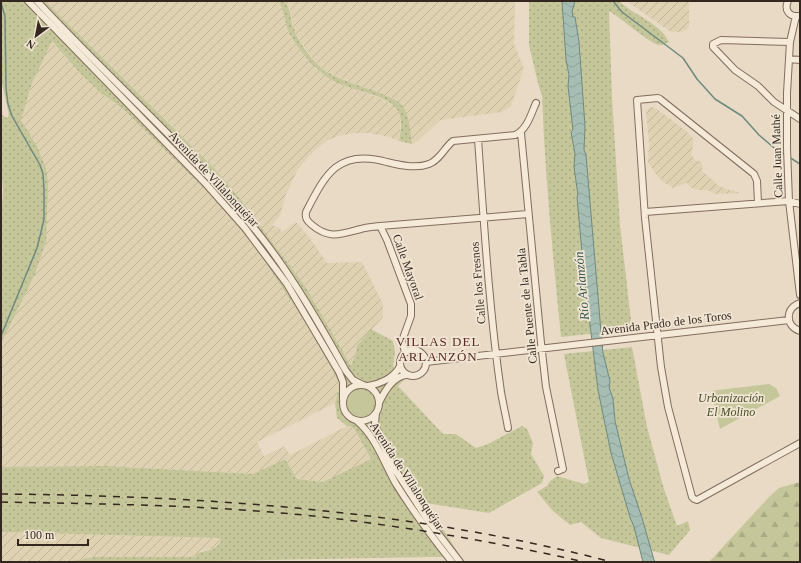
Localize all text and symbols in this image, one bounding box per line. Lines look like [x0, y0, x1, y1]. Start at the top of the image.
north arrow [16, 16, 56, 56]
text: N [24, 37, 37, 52]
street label: Calle Juan Mathé [769, 114, 785, 198]
street label: Avenida de Villalonquéjar [166, 128, 262, 230]
street label: Calle Mayoral [390, 232, 427, 302]
street label: Calle los Fresnos [467, 241, 489, 325]
street label: Calle Puente de la Tabla [514, 247, 540, 365]
water label: Río Arlanzón [571, 251, 592, 322]
street label: Avenida Prado de los Toros [600, 308, 733, 338]
district label: VILLAS DEL ARLANZÓN [396, 334, 480, 364]
park label: Urbanización El Molino [698, 391, 764, 419]
street label: Avenida de Villalonquéjar [367, 420, 447, 532]
scale bar [18, 521, 88, 547]
text: 100 m [24, 528, 55, 542]

